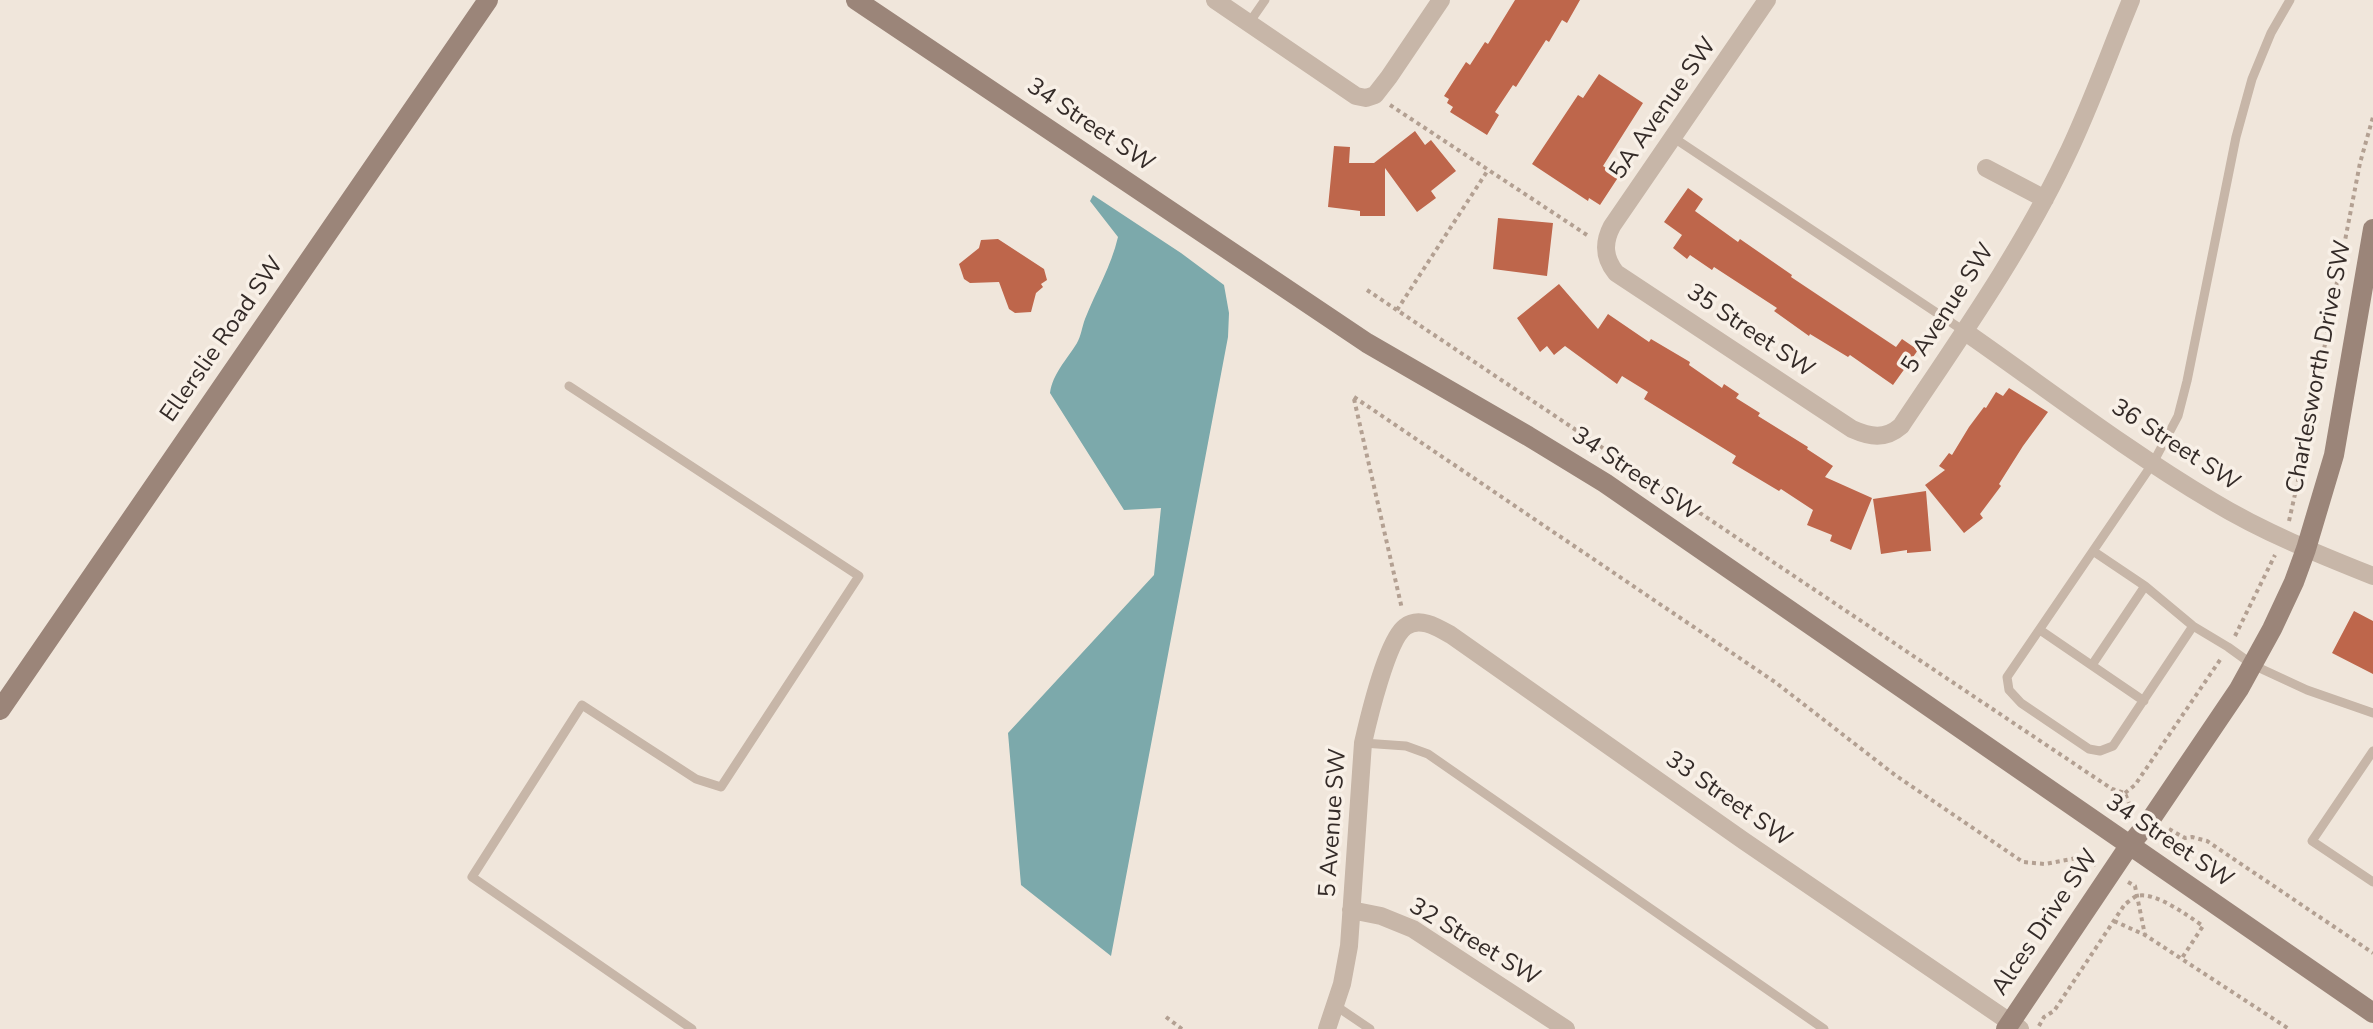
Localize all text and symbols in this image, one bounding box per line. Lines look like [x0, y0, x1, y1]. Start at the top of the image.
street label: 5A Avenue SW [1604, 32, 1724, 186]
street label: 34 Street SW [1021, 73, 1159, 179]
street label: Charlesworth Drive SW [2281, 238, 2359, 496]
street label: 5 Avenue SW [1896, 239, 2002, 379]
street label: Ellerslie Road SW [155, 252, 291, 428]
street label: 35 Street SW [1681, 279, 1819, 385]
street label: 36 Street SW [2105, 394, 2245, 498]
street label: 34 Street SW [1566, 422, 1704, 528]
street label: 33 Street SW [1659, 746, 1797, 854]
street label: 5 Avenue SW [1314, 748, 1354, 898]
street label: 34 Street SW [2100, 789, 2238, 895]
street label: Alces Drive SW [1987, 845, 2105, 1001]
street label: 32 Street SW [1403, 893, 1545, 993]

